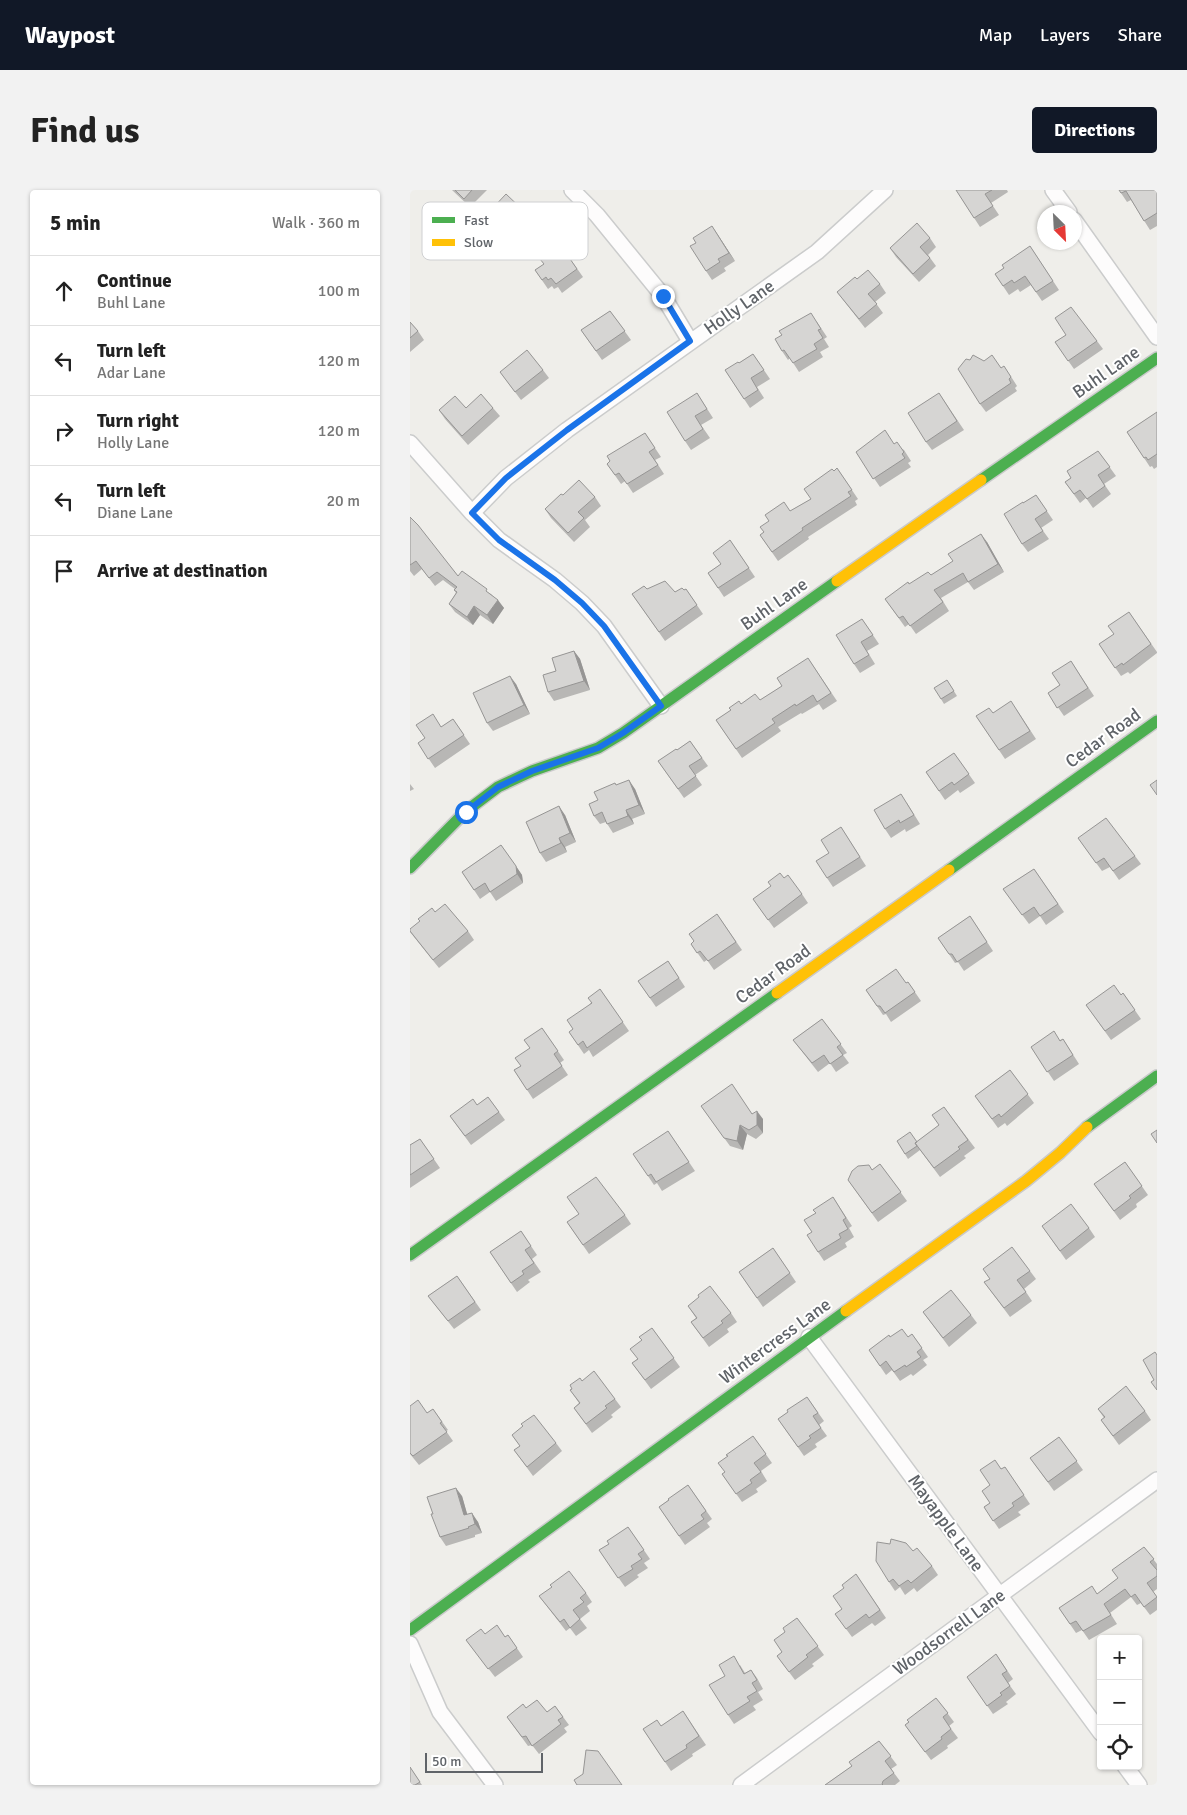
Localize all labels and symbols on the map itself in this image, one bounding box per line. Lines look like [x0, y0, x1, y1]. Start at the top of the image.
legend [422, 202, 588, 260]
north arrow [1037, 205, 1082, 250]
text: Fast [464, 212, 489, 229]
text: Slow [464, 234, 493, 251]
street label: Holly Lane [699, 275, 779, 339]
route end [652, 285, 675, 308]
street label: Buhl Lane [1068, 341, 1144, 403]
street label: Buhl Lane [736, 573, 812, 635]
street label: Cedar Road [1061, 703, 1145, 773]
route start [455, 801, 478, 824]
street label: Cedar Road [731, 939, 815, 1009]
street label: Wintercress Lane [715, 1293, 835, 1389]
street label: Mayapple Lane [903, 1470, 989, 1576]
street label: Woodsorrell Lane [889, 1584, 1009, 1680]
scale bar [425, 1750, 542, 1773]

